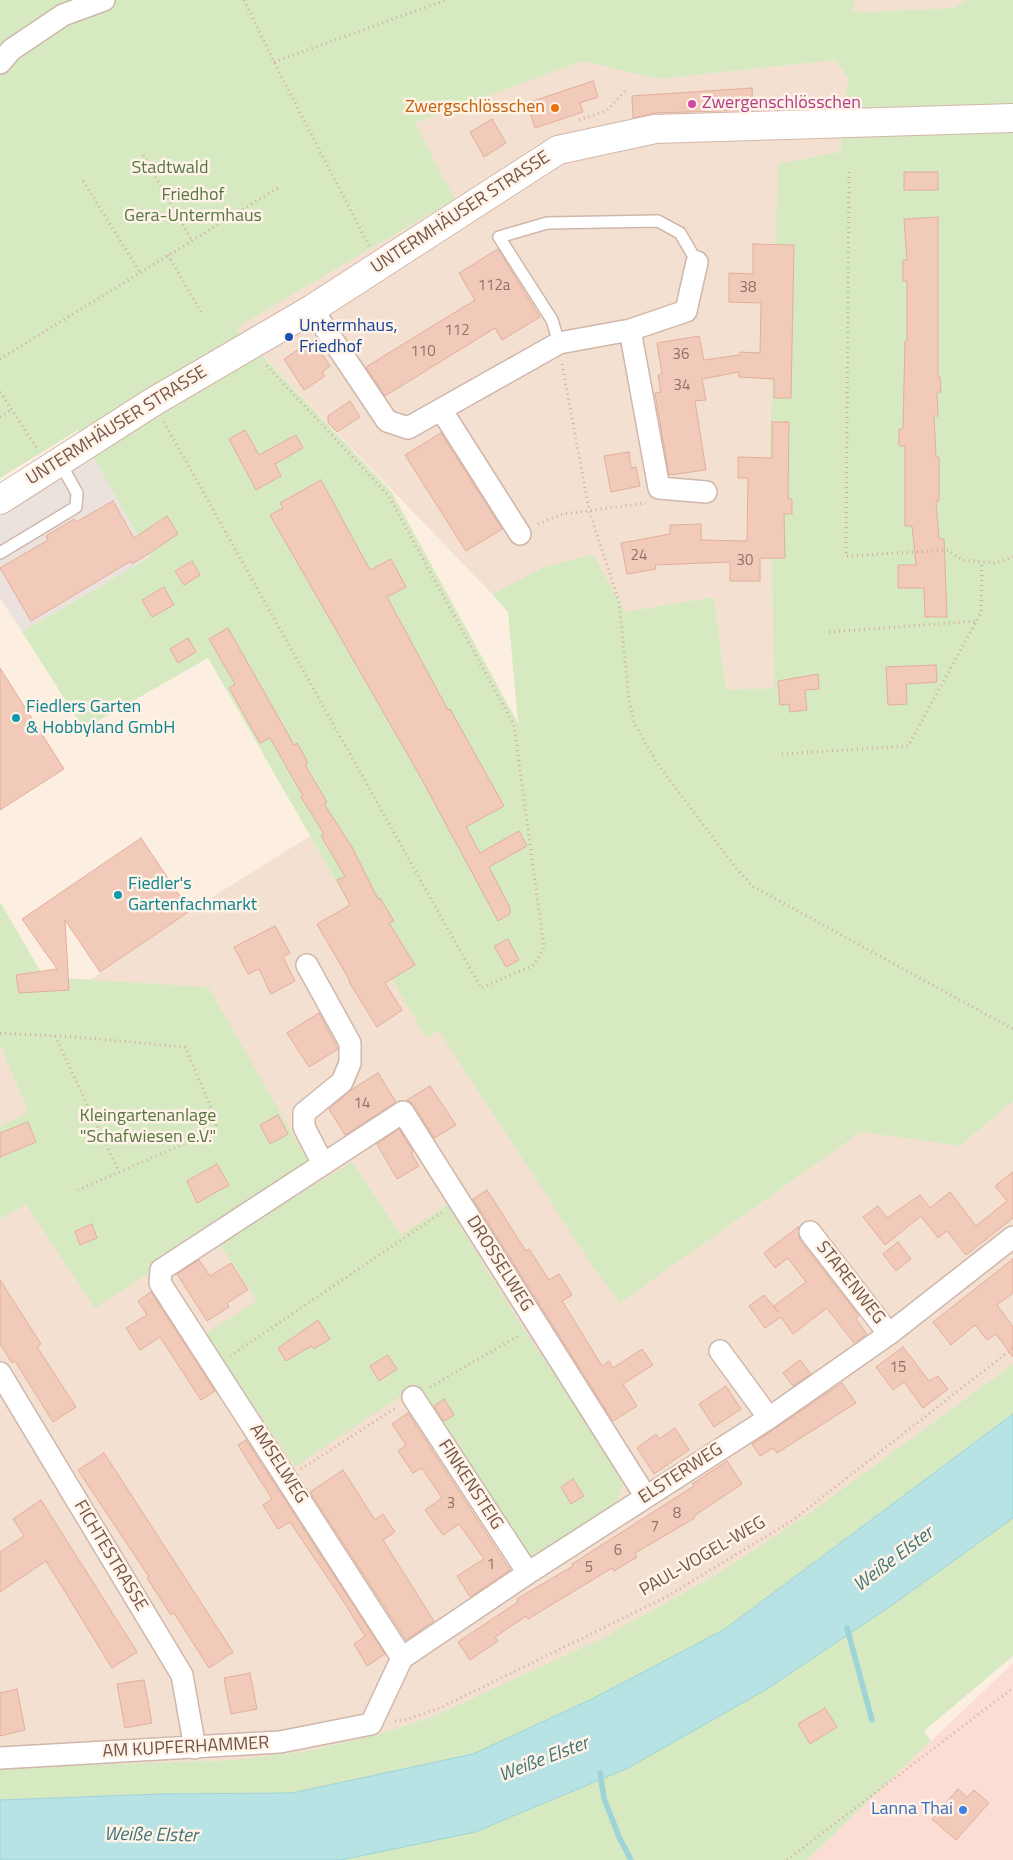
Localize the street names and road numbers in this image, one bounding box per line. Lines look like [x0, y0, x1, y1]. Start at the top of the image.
street label: UNTERMHÄUSER STRASSE [368, 147, 554, 279]
street label: UNTERMHÄUSER STRASSE [23, 362, 211, 490]
street label: DROSSELWEG [461, 1212, 537, 1316]
street label: STARENWEG [811, 1237, 889, 1329]
street label: AMSELWEG [244, 1420, 312, 1508]
street label: FINKENSTEIG [433, 1436, 507, 1534]
street label: ELSTERWEG [635, 1439, 727, 1509]
street label: FICHTESTRASSE [68, 1497, 152, 1615]
street label: PAUL-VOGEL-WEG [636, 1512, 770, 1602]
street label: AM KUPFERHAMMER [102, 1733, 270, 1763]

